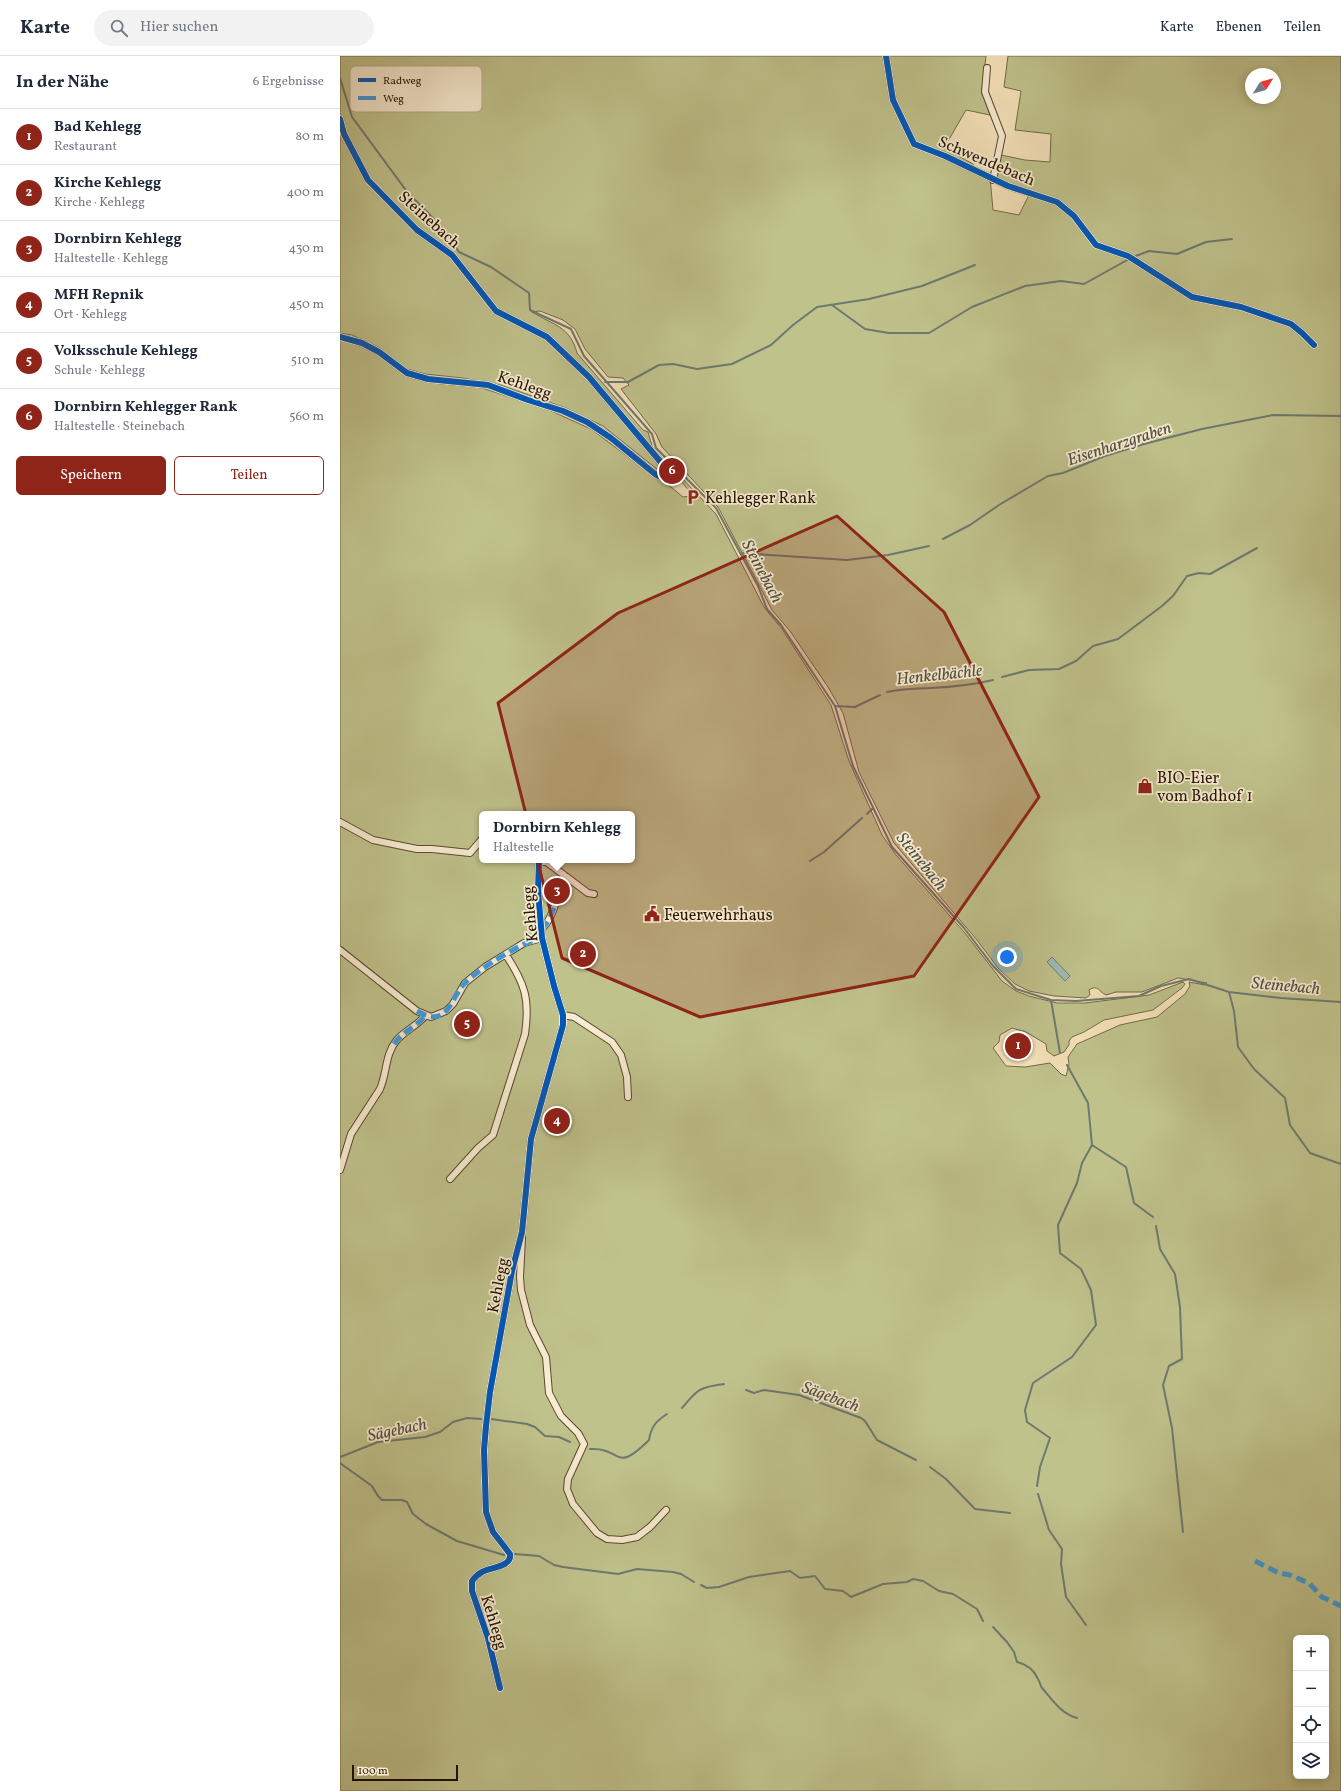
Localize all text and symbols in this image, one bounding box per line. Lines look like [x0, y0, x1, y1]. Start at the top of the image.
search box [94, 10, 374, 46]
text: Karte [20, 15, 70, 41]
icon: search [108, 17, 130, 39]
text: Hier suchen [140, 17, 218, 38]
text: Karte [1160, 18, 1194, 37]
text: Ebenen [1216, 18, 1262, 37]
text: Teilen [1284, 18, 1321, 37]
legend [350, 66, 482, 112]
north arrow [1245, 68, 1281, 104]
text: In der Nähe [16, 71, 109, 94]
text: 6 Ergebnisse [253, 73, 324, 91]
text: Radweg [383, 74, 422, 89]
text: Weg [383, 92, 404, 107]
text: Bad Kehlegg [54, 117, 141, 138]
text: 1 [26, 128, 32, 146]
text: 80 m [295, 128, 324, 146]
street label: Schwendebach [934, 132, 1038, 192]
text: Restaurant [54, 138, 117, 156]
text: Kirche Kehlegg [54, 173, 161, 194]
text: 2 [26, 184, 32, 202]
text: 400 m [287, 184, 324, 202]
street label: Steinebach [393, 187, 465, 254]
text: Kirche · Kehlegg [54, 194, 145, 212]
text: Dornbirn Kehlegg [54, 229, 182, 250]
text: 3 [26, 240, 32, 258]
text: 430 m [288, 240, 324, 258]
text: Haltestelle · Kehlegg [54, 250, 168, 268]
text: MFH Repnik [54, 285, 144, 306]
text: 4 [25, 296, 33, 314]
text: 450 m [289, 296, 324, 314]
text: Ort · Kehlegg [54, 306, 127, 324]
text: Volksschule Kehlegg [54, 341, 198, 362]
text: 5 [26, 352, 32, 370]
text: 510 m [291, 352, 324, 370]
text: Schule · Kehlegg [54, 362, 145, 380]
street label: Kehlegg [494, 366, 554, 405]
text: Dornbirn Kehlegger Rank [54, 397, 237, 418]
text: 6 [25, 408, 33, 426]
text: 560 m [289, 408, 324, 426]
water label: Eisenharzgraben [1064, 417, 1175, 472]
text: Haltestelle · Steinebach [54, 418, 185, 436]
button: Speichern [16, 456, 166, 495]
button: Teilen [174, 456, 324, 495]
pin: 6 [659, 456, 685, 486]
parking icon: Kehlegger Rank [684, 488, 702, 506]
place label: Kehlegger Rank [705, 488, 816, 510]
water label: Steinebach [735, 536, 788, 607]
water label: Henkelbächle [895, 659, 984, 691]
place label: BIO-Eier vom Badhof 1 [1157, 768, 1253, 808]
shop icon: BIO-Eier vom Badhof 1 [1136, 777, 1154, 795]
popup [479, 811, 635, 863]
text: Dornbirn Kehlegg [493, 818, 621, 839]
water label: Steinebach [890, 828, 951, 896]
text: Haltestelle [493, 839, 554, 857]
pin: 3 [544, 876, 570, 906]
street label: Kehlegg [518, 885, 544, 943]
public building icon: Feuerwehrhaus [643, 905, 661, 923]
place label: Feuerwehrhaus [664, 905, 773, 927]
pin: 2 [570, 939, 596, 969]
your location [997, 947, 1017, 967]
water label: Steinebach [1251, 972, 1321, 1001]
pin: 5 [454, 1009, 480, 1039]
pin: 1 [1005, 1031, 1031, 1061]
pin: 4 [544, 1106, 570, 1136]
street label: Kehlegg [483, 1256, 515, 1315]
water label: Sägebach [799, 1376, 862, 1418]
water label: Sägebach [366, 1413, 429, 1448]
street label: Kehlegg [474, 1593, 512, 1653]
map controls [1293, 1635, 1329, 1779]
button: + [1293, 1635, 1329, 1671]
button: − [1293, 1671, 1329, 1707]
button: locate [1293, 1707, 1329, 1743]
button: layers [1293, 1743, 1329, 1779]
scale bar [352, 1763, 458, 1782]
text: 100 m [358, 1764, 388, 1779]

